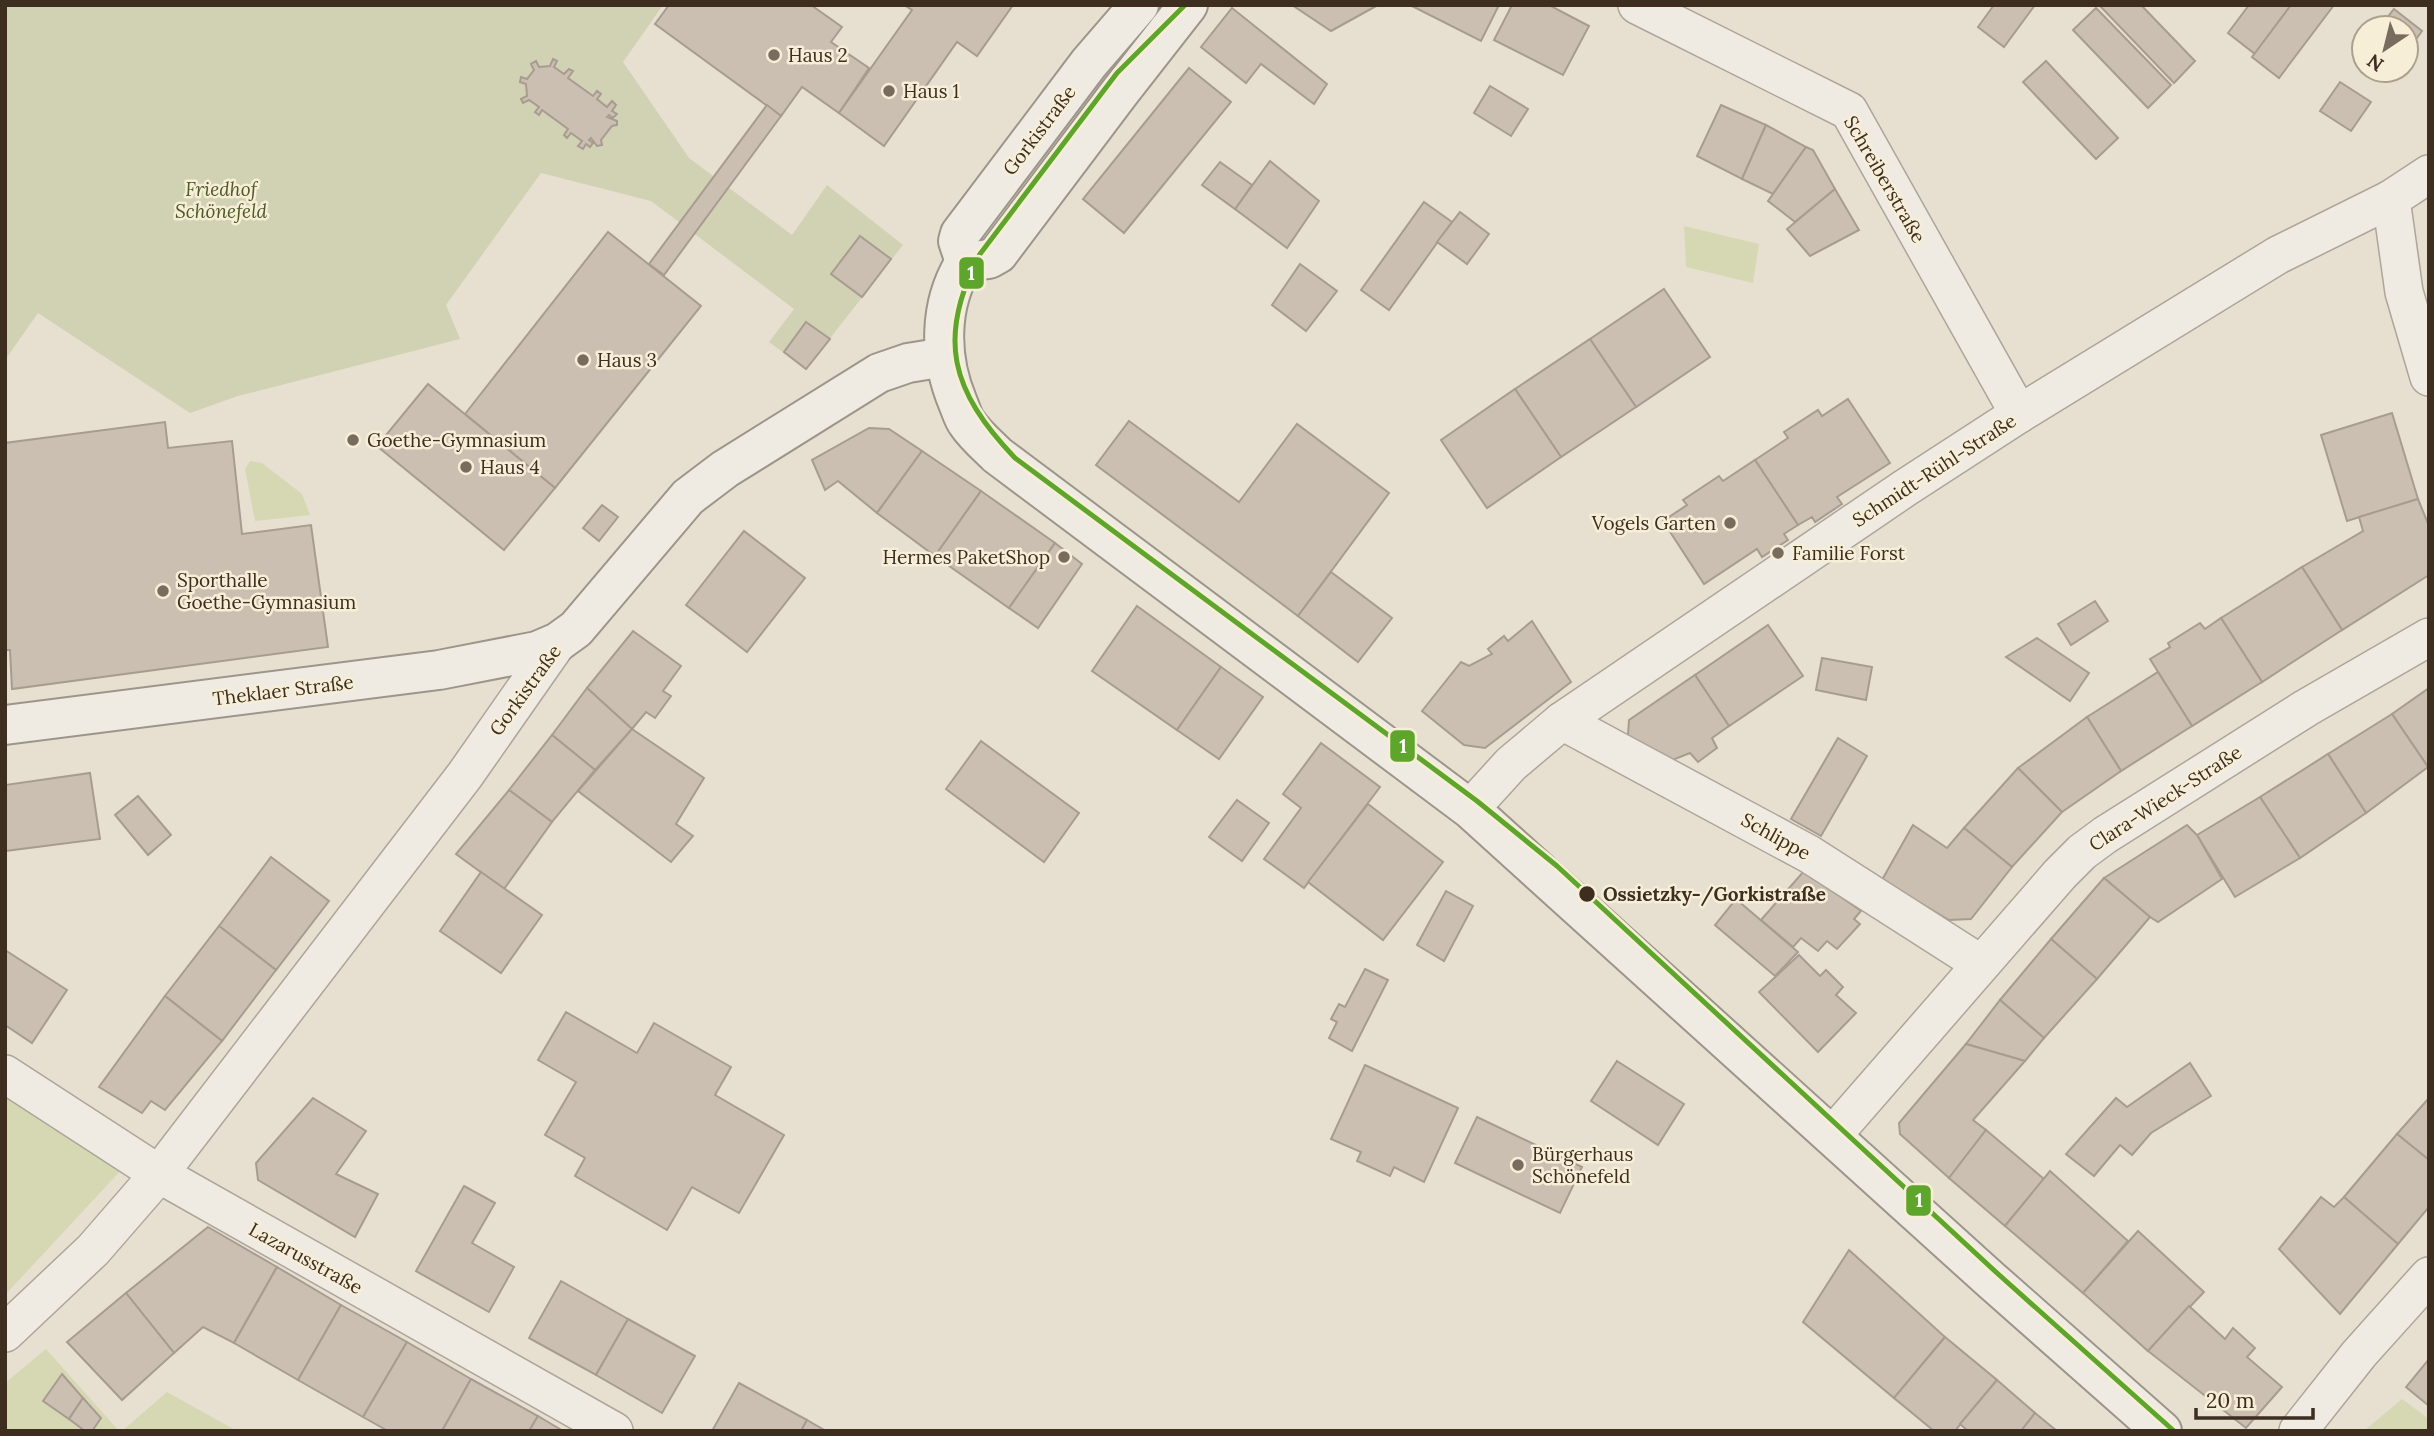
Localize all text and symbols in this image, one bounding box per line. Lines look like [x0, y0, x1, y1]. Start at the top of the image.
north arrow [2350, 14, 2420, 84]
place label: Haus 2 [788, 43, 848, 67]
marker: Haus 2 [766, 47, 782, 63]
text: N [2362, 49, 2388, 77]
place label: Haus 1 [903, 79, 959, 103]
street label: Gorkistraße [997, 80, 1081, 180]
marker: Haus 1 [881, 83, 897, 99]
street label: Schreiberstraße [1839, 111, 1931, 247]
park label: Friedhof Schönefeld [175, 177, 268, 223]
line badge: 1 [958, 256, 985, 290]
text: 1 [967, 261, 975, 285]
place label: Haus 3 [597, 348, 657, 372]
marker: Haus 3 [575, 352, 591, 368]
street label: Schmidt-Rühl-Straße [1848, 408, 2020, 532]
place label: Goethe-Gymnasium [367, 428, 546, 452]
marker: Goethe-Gymnasium [345, 432, 361, 448]
place label: Haus 4 [480, 455, 540, 479]
marker: Haus 4 [458, 459, 474, 475]
place label: Vogels Garten [1591, 511, 1716, 535]
marker: Vogels Garten [1722, 515, 1738, 531]
place label: Familie Forst [1792, 541, 1906, 565]
place label: Hermes PaketShop [883, 545, 1050, 569]
marker: Familie Forst [1770, 545, 1786, 561]
marker: Hermes PaketShop [1056, 549, 1072, 565]
place label: Sporthalle Goethe-Gymnasium [177, 568, 356, 614]
marker: Sporthalle Goethe-Gymnasium [155, 583, 171, 599]
street label: Gorkistraße [484, 640, 566, 740]
street label: Theklaer Straße [211, 669, 355, 711]
line badge: 1 [1389, 729, 1416, 763]
text: 1 [1399, 734, 1407, 758]
street label: Clara-Wieck-Straße [2084, 740, 2246, 856]
street label: Schlippe [1737, 807, 1815, 865]
place label: Ossietzky-/Gorkistraße [1603, 882, 1826, 907]
marker: Ossietzky-/Gorkistraße [1577, 884, 1597, 904]
place label: Bürgerhaus Schönefeld [1532, 1142, 1633, 1188]
marker: Bürgerhaus Schönefeld [1510, 1157, 1526, 1173]
line badge: 1 [1905, 1184, 1932, 1217]
text: 1 [1915, 1188, 1923, 1212]
street label: Lazarusstraße [245, 1217, 367, 1299]
scale bar [2196, 1376, 2313, 1420]
text: 20 m [2206, 1387, 2255, 1414]

